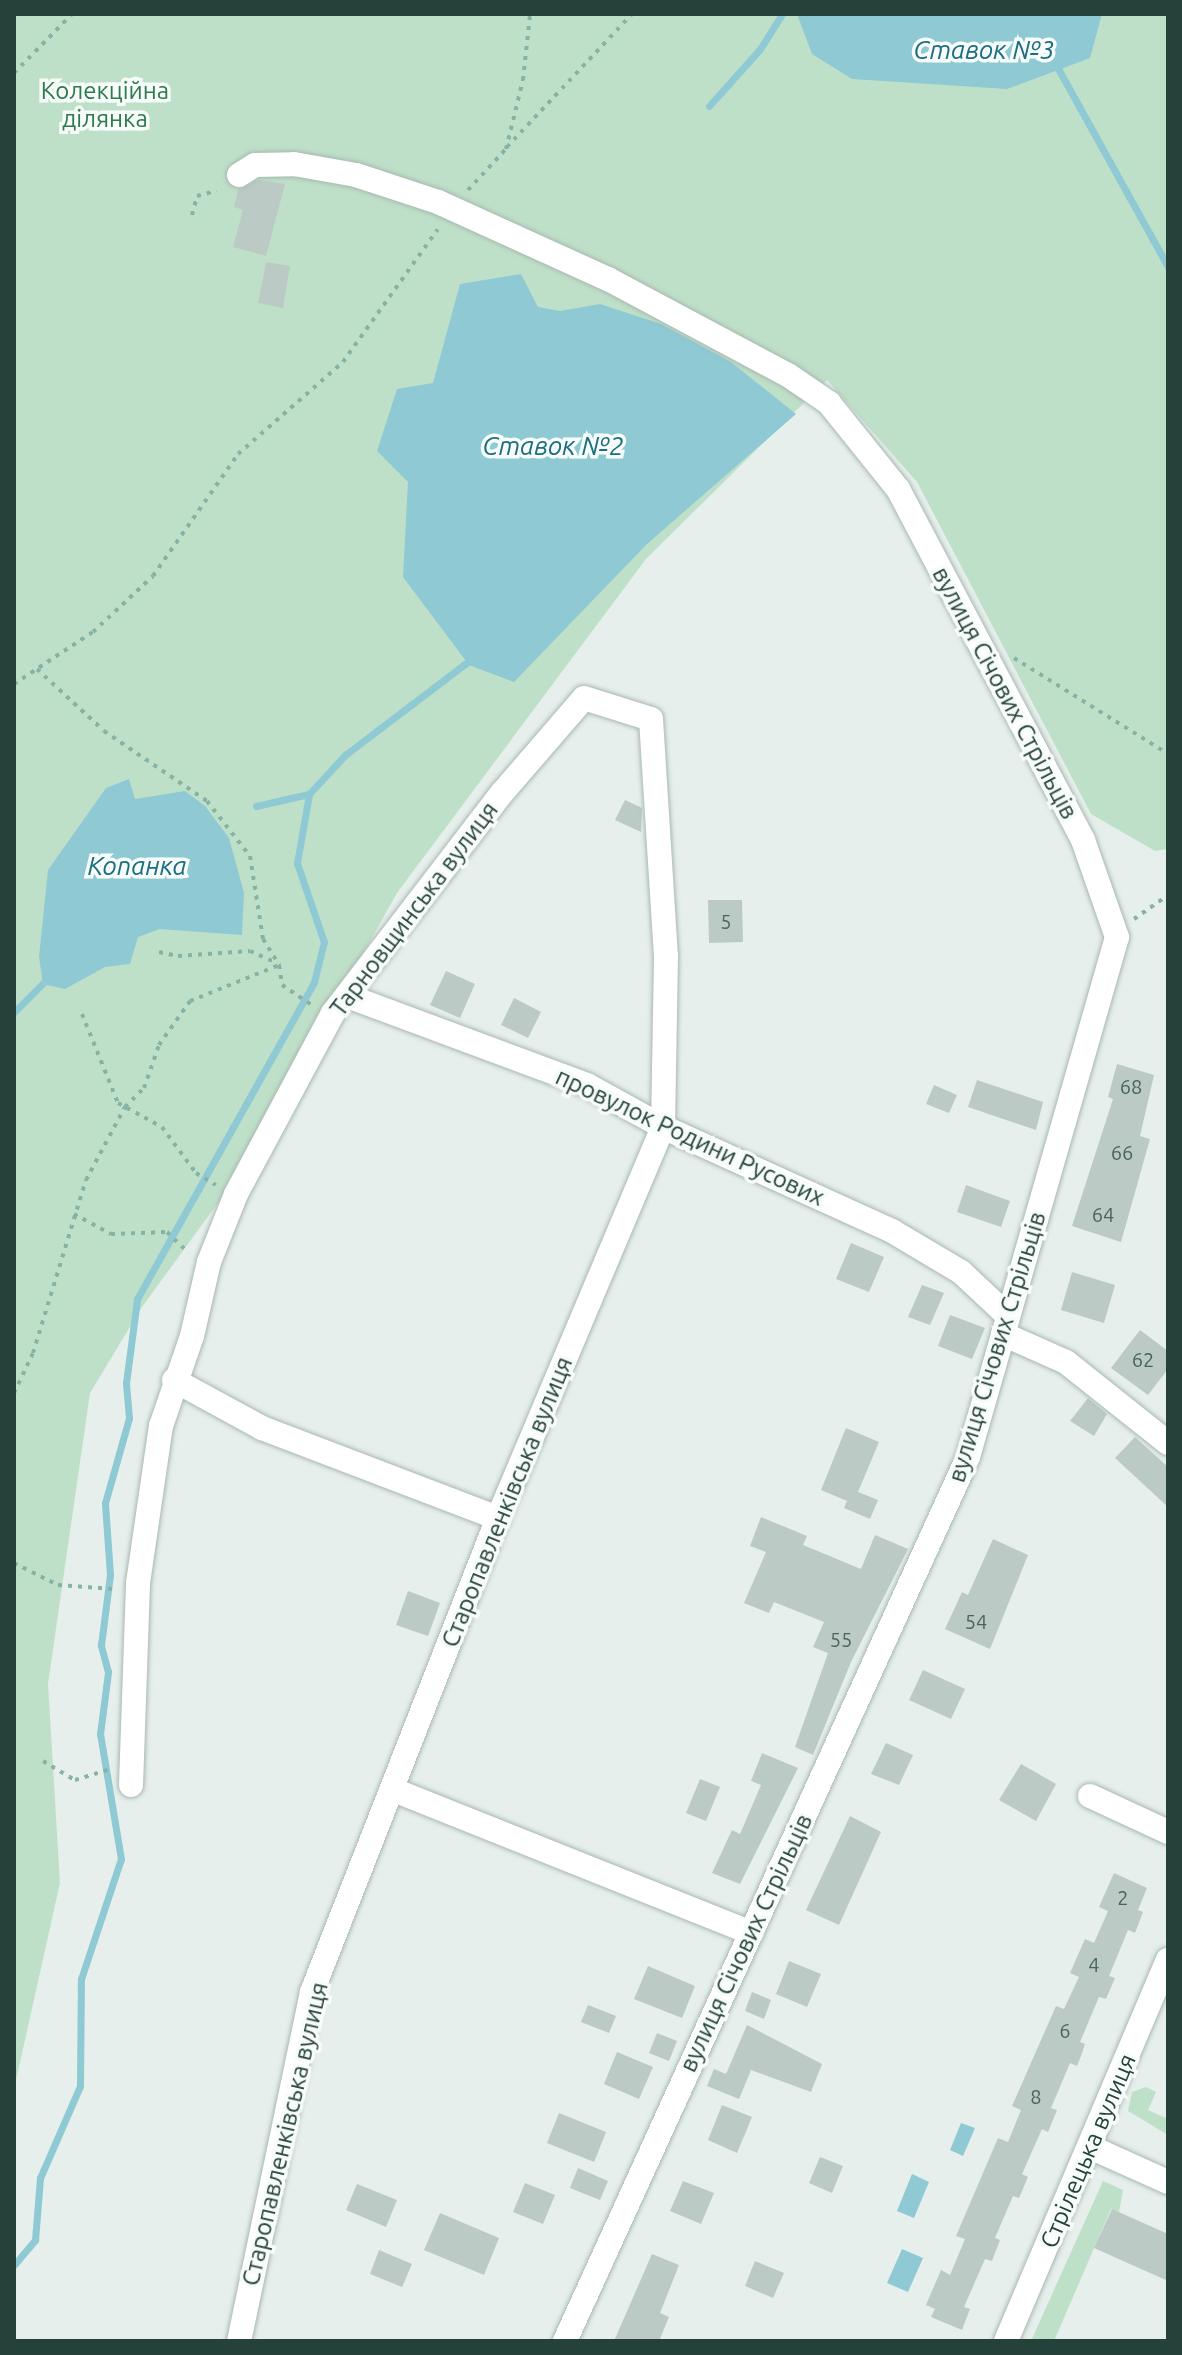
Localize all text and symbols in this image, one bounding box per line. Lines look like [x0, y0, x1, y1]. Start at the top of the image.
water label: Ставок №3 [913, 34, 1055, 66]
park label: Колекційна ділянка [41, 77, 169, 133]
water label: Ставок №2 [482, 430, 624, 462]
street label: вулиця Січових Стрільців [926, 562, 1084, 824]
street label: Тарновщинська вулиця [324, 796, 504, 1022]
water label: Копанка [88, 850, 186, 882]
house number: 5 [720, 909, 732, 933]
street label: провулок Родини Русових [551, 1062, 829, 1212]
house number: 68 [1120, 1074, 1142, 1098]
house number: 66 [1111, 1140, 1133, 1164]
house number: 64 [1092, 1202, 1114, 1226]
street label: вулиця Січових Стрільців [942, 1208, 1052, 1486]
house number: 62 [1132, 1347, 1154, 1371]
street label: Старопавленківська вулиця [435, 1353, 579, 1651]
house number: 54 [965, 1609, 987, 1633]
house number: 55 [830, 1627, 852, 1651]
street label: вулиця Січових Стрільців [673, 1809, 819, 2077]
house number: 2 [1117, 1885, 1129, 1909]
house number: 4 [1088, 1952, 1100, 1976]
street label: Старопавленківська вулиця [236, 1979, 334, 2289]
house number: 6 [1059, 2018, 1071, 2042]
street label: Стрілецька вулиця [1034, 2050, 1142, 2252]
house number: 8 [1030, 2084, 1042, 2108]

